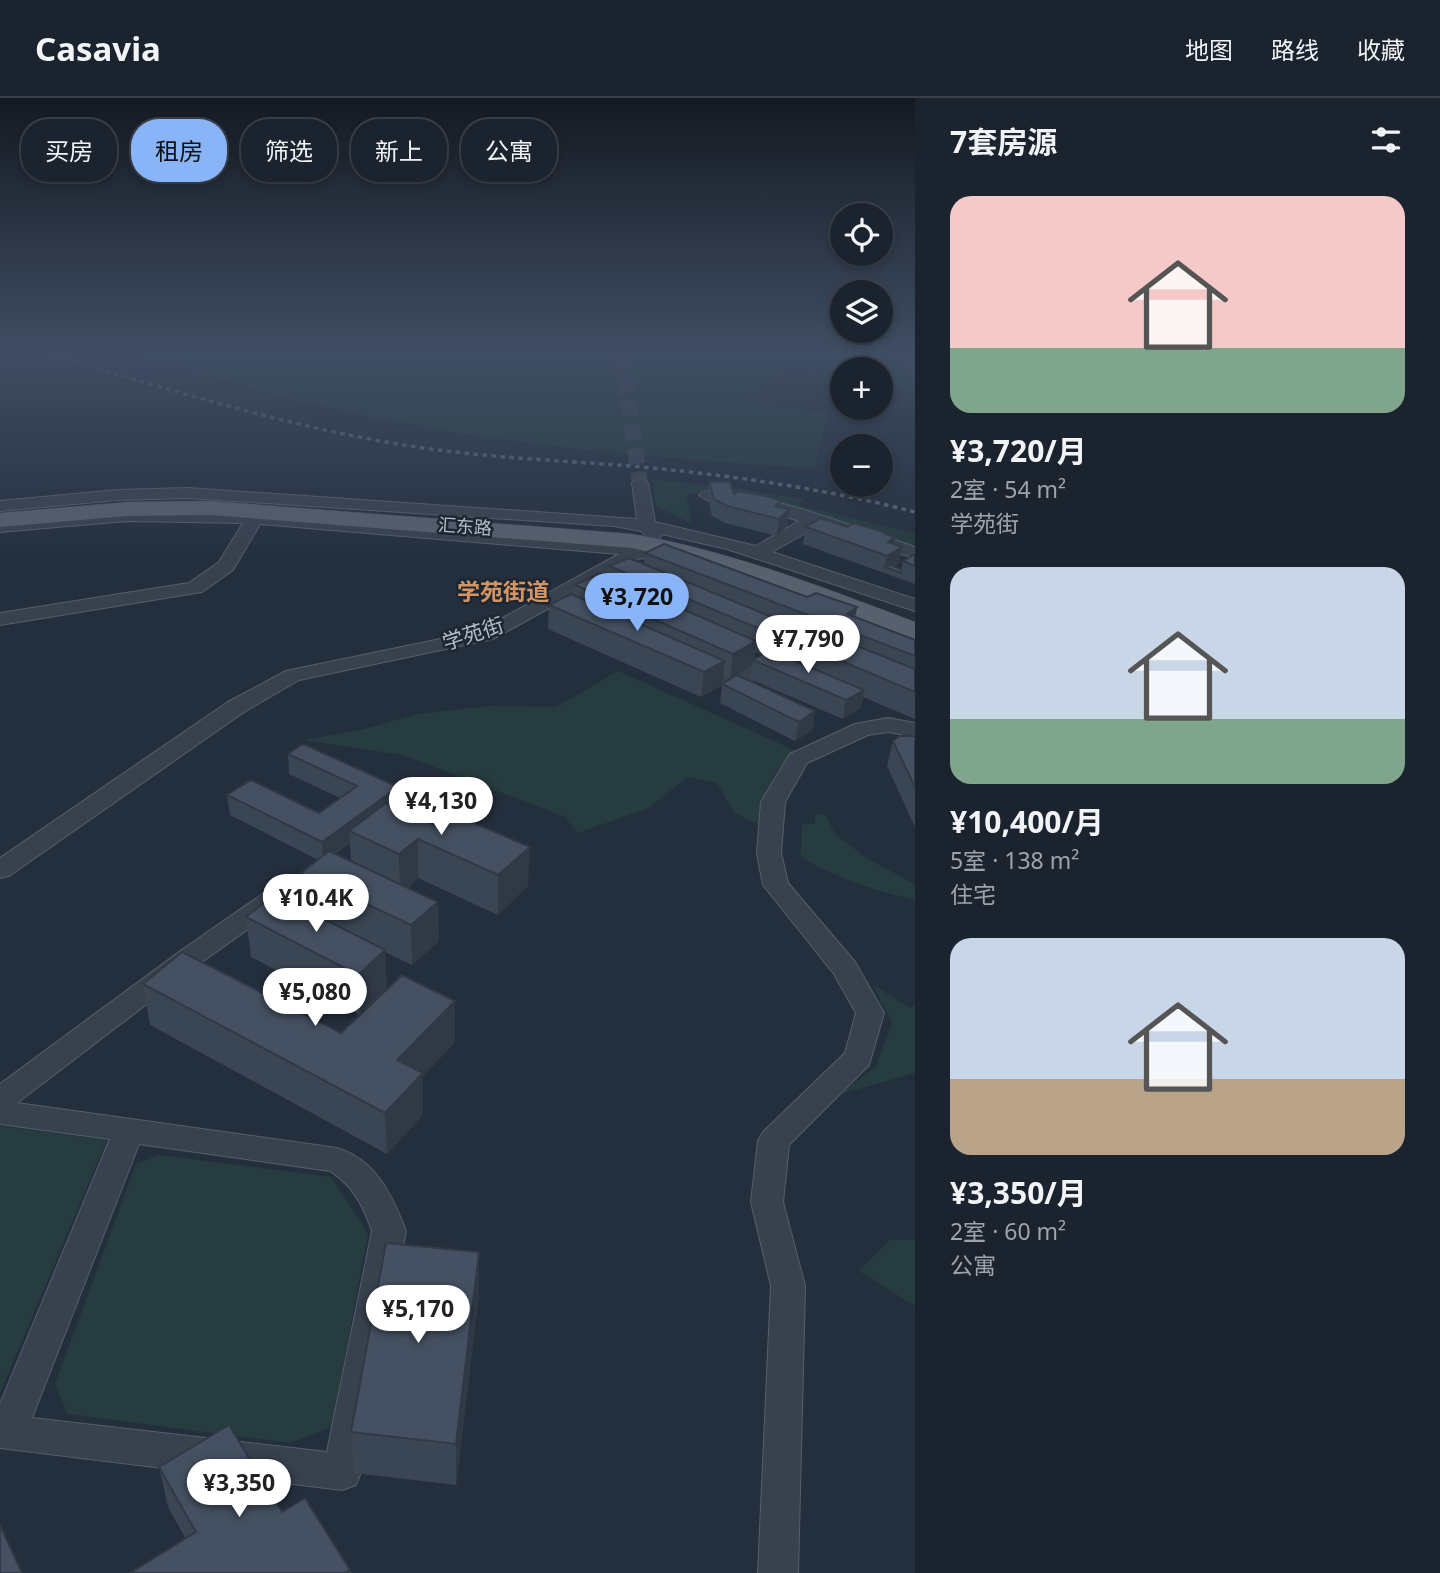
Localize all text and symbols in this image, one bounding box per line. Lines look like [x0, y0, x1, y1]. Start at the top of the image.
text: Casavia [35, 26, 161, 71]
text: 地图 [1185, 33, 1233, 66]
text: 路线 [1271, 33, 1319, 66]
text: 收藏 [1357, 33, 1405, 66]
chip: 买房 [21, 119, 117, 182]
chip: 租房 [131, 119, 227, 182]
chip: 筛选 [241, 119, 337, 182]
chip: 新上 [351, 119, 447, 182]
chip: 公寓 [461, 119, 557, 182]
text: 7套房源 [950, 121, 1057, 162]
icon: filters [1367, 121, 1405, 159]
map controls [830, 203, 893, 497]
button: locate [830, 203, 893, 266]
icon: home [1115, 242, 1241, 368]
button: layers [830, 280, 893, 343]
button: + [830, 357, 893, 420]
text: ¥3,720/月 [950, 430, 1087, 471]
button: − [830, 434, 893, 497]
text: 2室 · 54 m² [950, 473, 1066, 505]
text: 学苑街 [950, 507, 1019, 539]
street label: 汇东路 [437, 512, 493, 540]
pin: ¥3,720 [580, 574, 694, 633]
district label: 学苑街道 [457, 575, 549, 607]
text: ¥3,720 [601, 580, 673, 612]
street label: 学苑街 [438, 610, 507, 656]
icon: home [1115, 613, 1241, 739]
pin: ¥7,790 [751, 616, 865, 675]
text: ¥7,790 [772, 622, 844, 654]
pin: ¥4,130 [384, 778, 498, 837]
text: ¥4,130 [405, 784, 477, 816]
text: ¥10,400/月 [950, 801, 1104, 842]
text: 5室 · 138 m² [950, 844, 1079, 876]
pin: ¥10.4K [259, 874, 373, 934]
text: 住宅 [950, 878, 996, 910]
text: ¥10.4K [279, 881, 353, 913]
pin: ¥5,080 [258, 968, 372, 1028]
text: ¥5,080 [279, 975, 351, 1007]
icon: home [1115, 984, 1241, 1110]
text: ¥3,350/月 [950, 1172, 1087, 1213]
text: 2室 · 60 m² [950, 1215, 1066, 1247]
text: 公寓 [950, 1249, 996, 1281]
pin: ¥5,170 [361, 1286, 475, 1345]
text: ¥5,170 [382, 1292, 454, 1324]
pin: ¥3,350 [182, 1460, 296, 1519]
text: ¥3,350 [203, 1466, 275, 1498]

